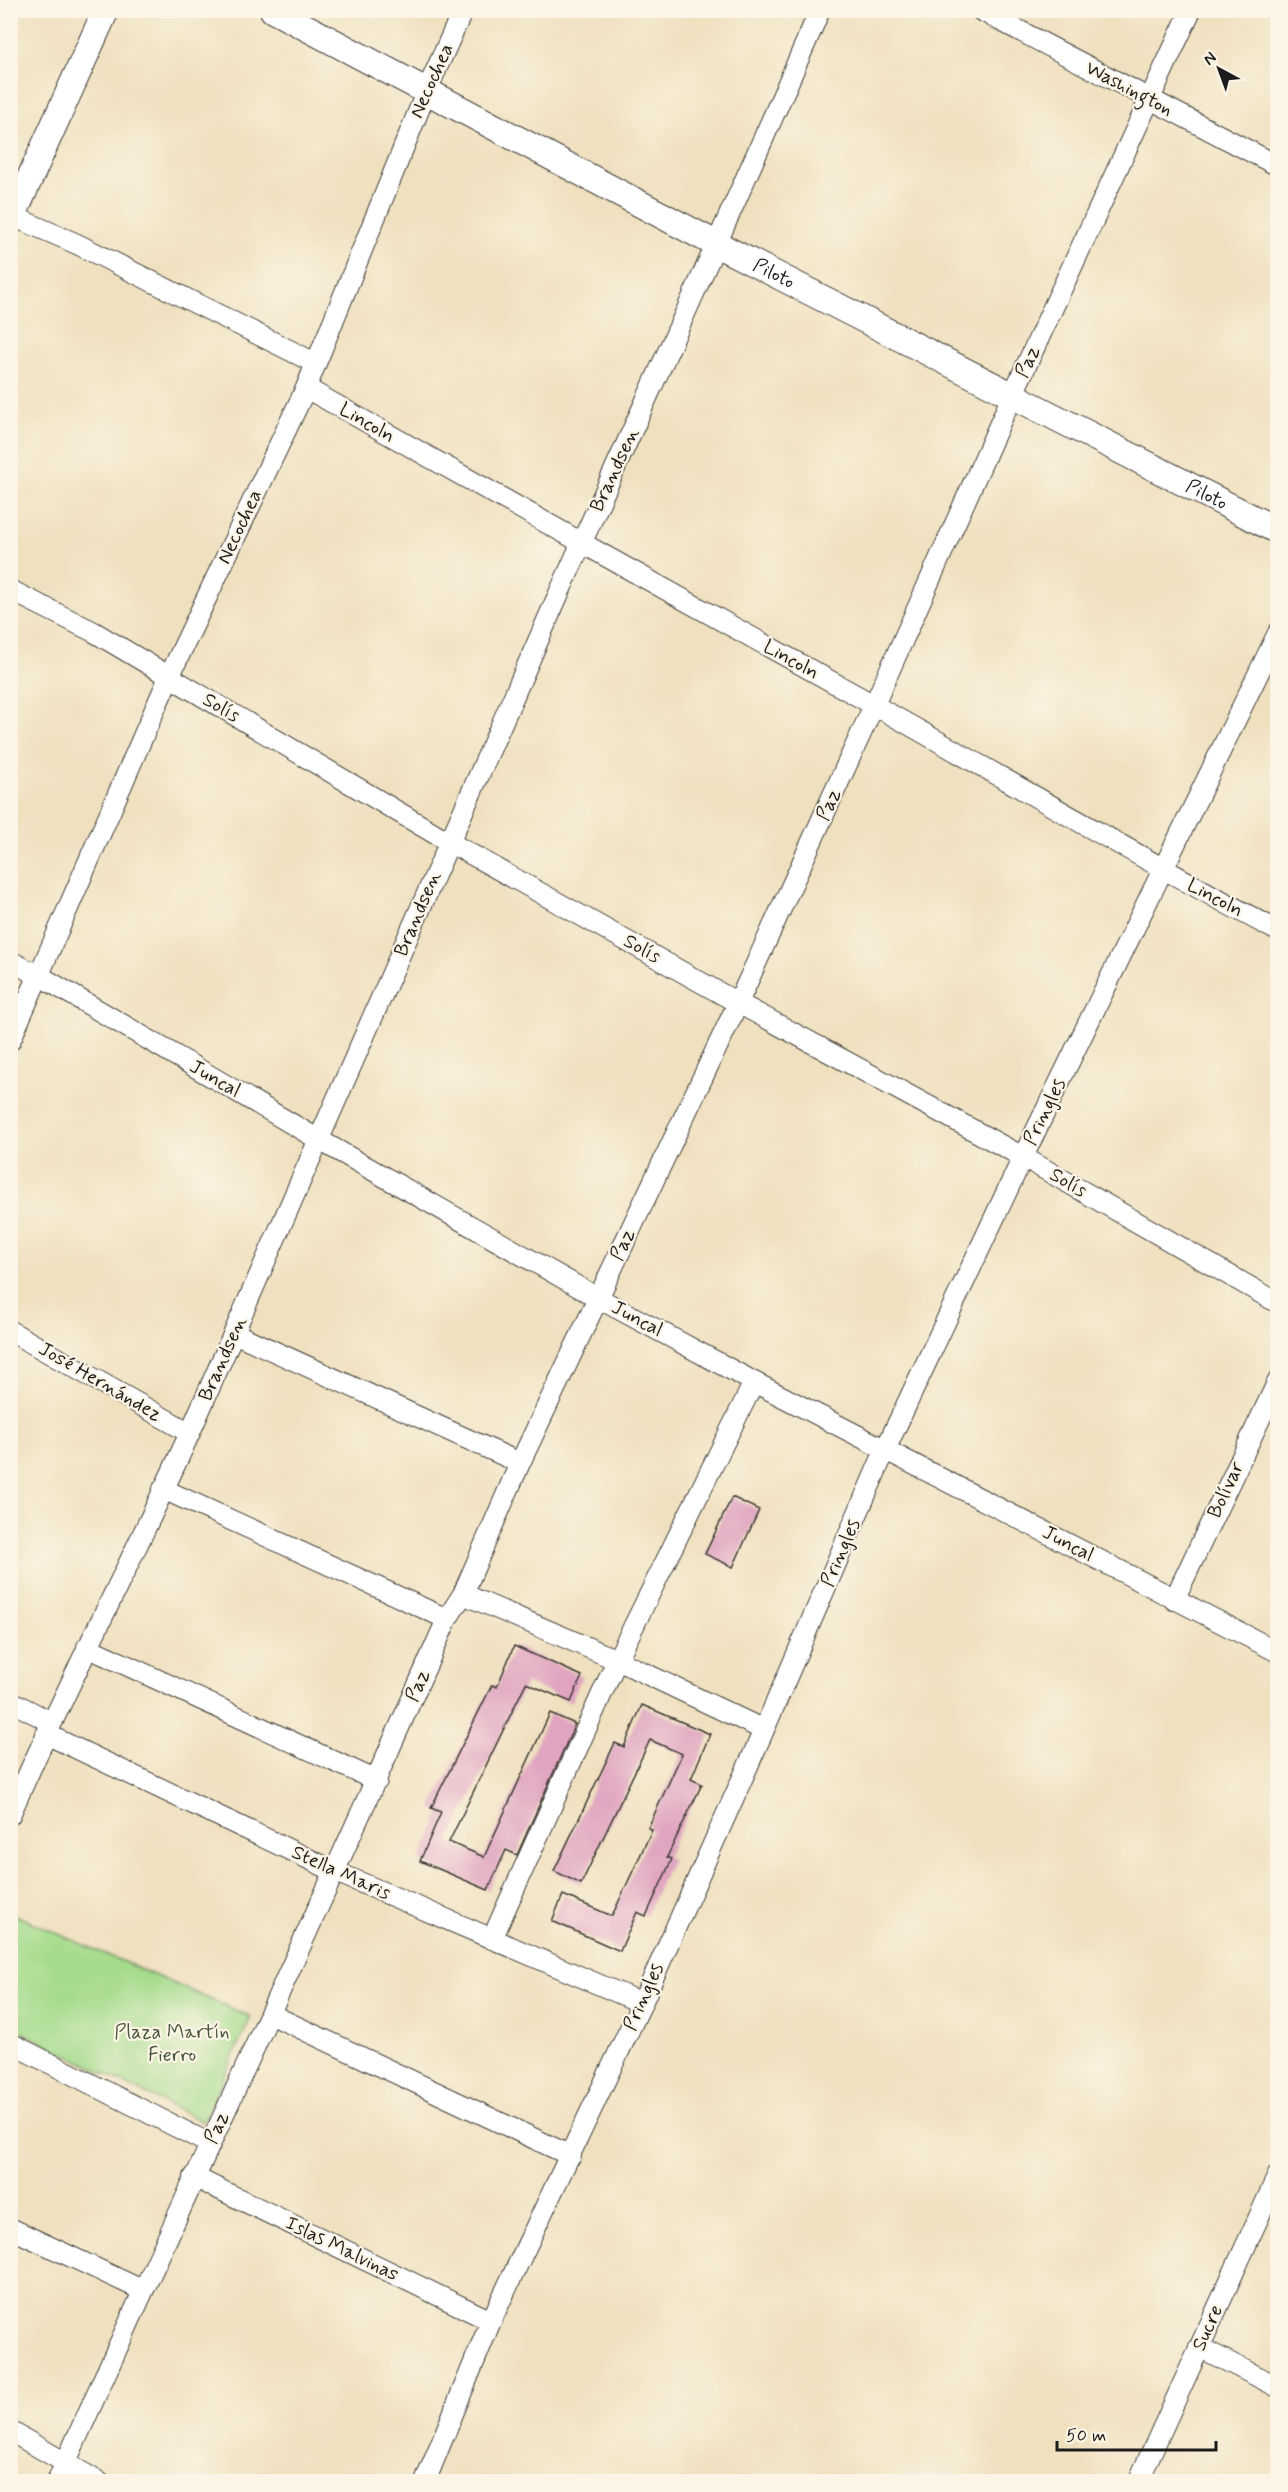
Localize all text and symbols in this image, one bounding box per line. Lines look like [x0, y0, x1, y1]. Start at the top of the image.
street label: Necochea [404, 39, 460, 123]
north arrow [1189, 39, 1249, 99]
text: N [1199, 47, 1221, 70]
street label: Washington [1079, 55, 1178, 125]
street label: Piloto [748, 252, 799, 295]
street label: Paz [1009, 341, 1047, 382]
street label: Lincoln [334, 396, 400, 450]
street label: Brandsen [584, 423, 646, 516]
street label: Piloto [1181, 473, 1232, 517]
street label: Necochea [211, 485, 269, 569]
street label: Lincoln [758, 634, 824, 686]
street label: Solís [197, 687, 245, 729]
street label: Paz [810, 784, 848, 825]
street label: Brandsen [388, 867, 448, 961]
street label: Lincoln [1182, 872, 1248, 924]
street label: Solís [618, 928, 666, 970]
street label: Juncal [184, 1054, 246, 1104]
street label: Pringles [1017, 1074, 1073, 1150]
street label: Solís [1044, 1162, 1092, 1204]
street label: Paz [604, 1224, 642, 1265]
street label: Juncal [606, 1294, 668, 1344]
street label: Brandsen [192, 1312, 254, 1405]
street label: José Hernández [34, 1336, 166, 1428]
street label: Bolívar [1201, 1457, 1251, 1523]
street label: Pringles [815, 1515, 867, 1591]
street label: Juncal [1037, 1519, 1099, 1569]
street label: Paz [399, 1666, 437, 1706]
street label: Stella Maris [287, 1839, 395, 1907]
street label: Pringles [617, 1959, 671, 2035]
park label: Plaza Martín Fierro [114, 2019, 230, 2069]
street label: Paz [198, 2107, 236, 2148]
street label: Islas Malvinas [281, 2210, 403, 2288]
street label: Sucre [1186, 2301, 1230, 2355]
scale bar [1057, 2414, 1216, 2452]
text: 50 m [1066, 2424, 1106, 2448]

